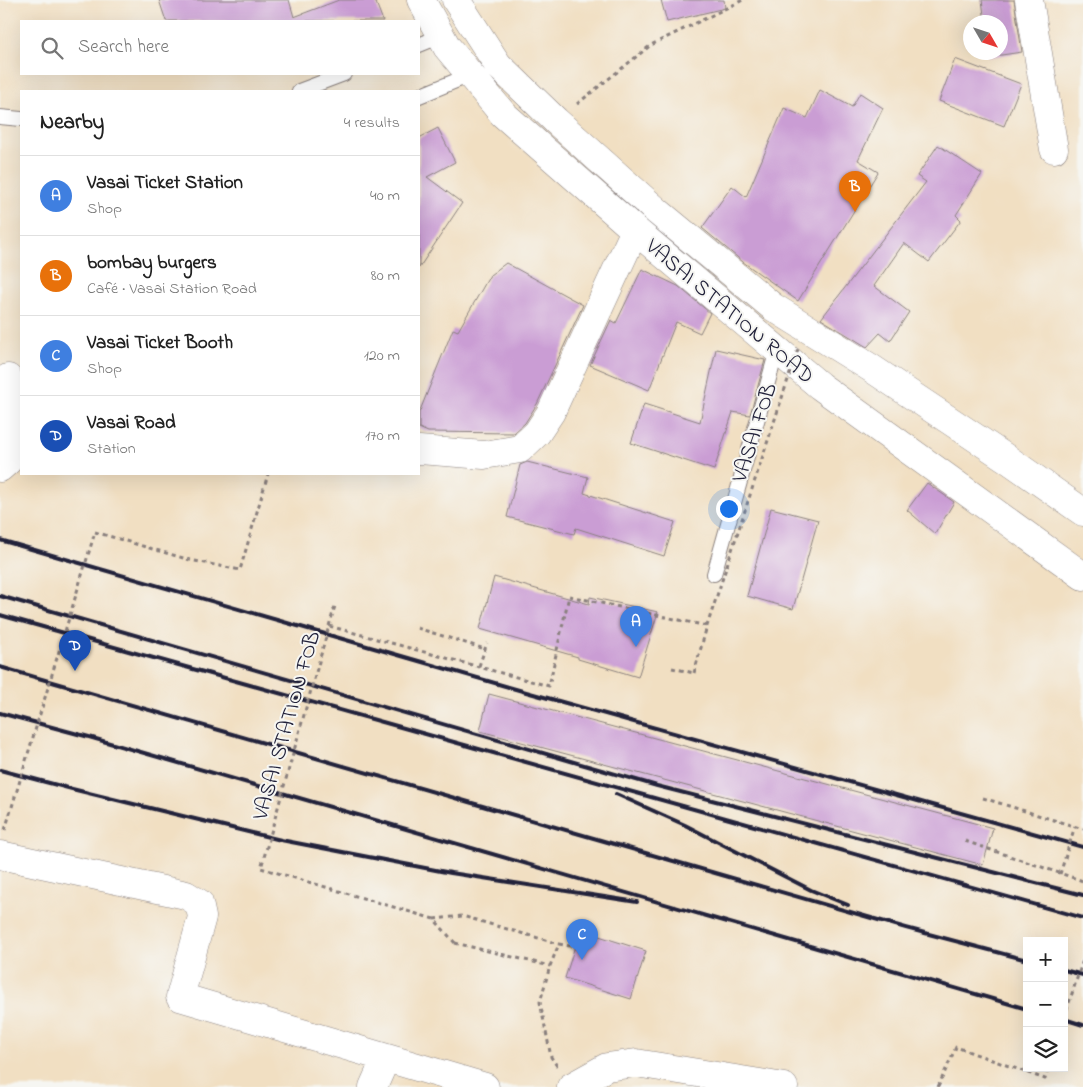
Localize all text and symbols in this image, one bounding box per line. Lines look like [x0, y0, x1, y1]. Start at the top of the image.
north arrow [963, 15, 1008, 60]
search box [20, 20, 420, 75]
icon: search [38, 34, 66, 62]
text: Search here [78, 34, 169, 61]
text: Nearby [40, 108, 104, 138]
text: 4 results [344, 111, 400, 135]
text: Vasai Ticket Station [87, 170, 243, 197]
pin: B [839, 171, 871, 212]
text: A [51, 184, 61, 208]
text: 40 m [370, 184, 400, 208]
text: Shop [87, 197, 122, 221]
street label: VASAI STATION ROAD [637, 231, 820, 393]
text: bombay burgers [87, 250, 217, 277]
text: B [51, 264, 61, 288]
text: 80 m [371, 264, 400, 288]
text: Café · Vasai Station Road [87, 277, 257, 301]
text: Vasai Ticket Booth [87, 330, 233, 357]
text: C [52, 344, 60, 368]
text: 120 m [364, 344, 400, 368]
text: Shop [87, 357, 122, 381]
street label: VASAI FOB [724, 379, 787, 488]
text: Vasai Road [87, 410, 176, 437]
text: D [50, 424, 62, 448]
text: 170 m [365, 424, 400, 448]
text: Station [87, 437, 136, 461]
your location [716, 496, 742, 522]
pin: A [620, 606, 652, 647]
street label: VASAI STATION FOB [245, 627, 330, 825]
pin: D [59, 630, 91, 671]
pin: C [566, 919, 598, 960]
map controls [1023, 937, 1068, 1072]
button: + [1023, 937, 1068, 982]
button: − [1023, 982, 1068, 1027]
button: layers [1023, 1027, 1068, 1072]

